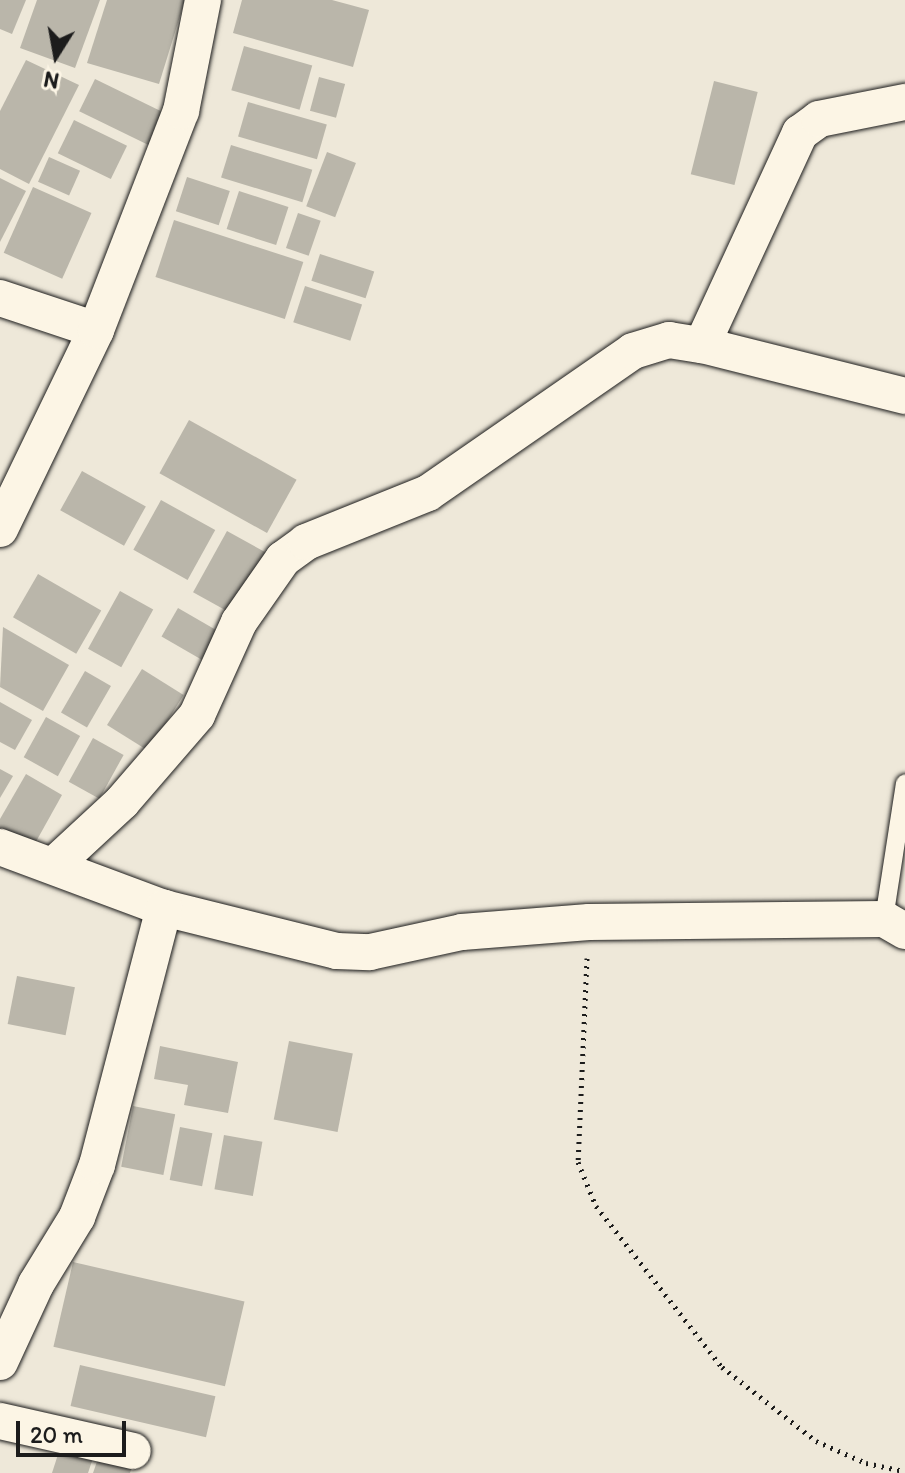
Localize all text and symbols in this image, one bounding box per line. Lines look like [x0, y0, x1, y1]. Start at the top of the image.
north arrow [16, 16, 96, 96]
text: N [41, 65, 61, 95]
scale bar [20, 1405, 130, 1455]
text: 20 m [30, 1420, 83, 1449]

